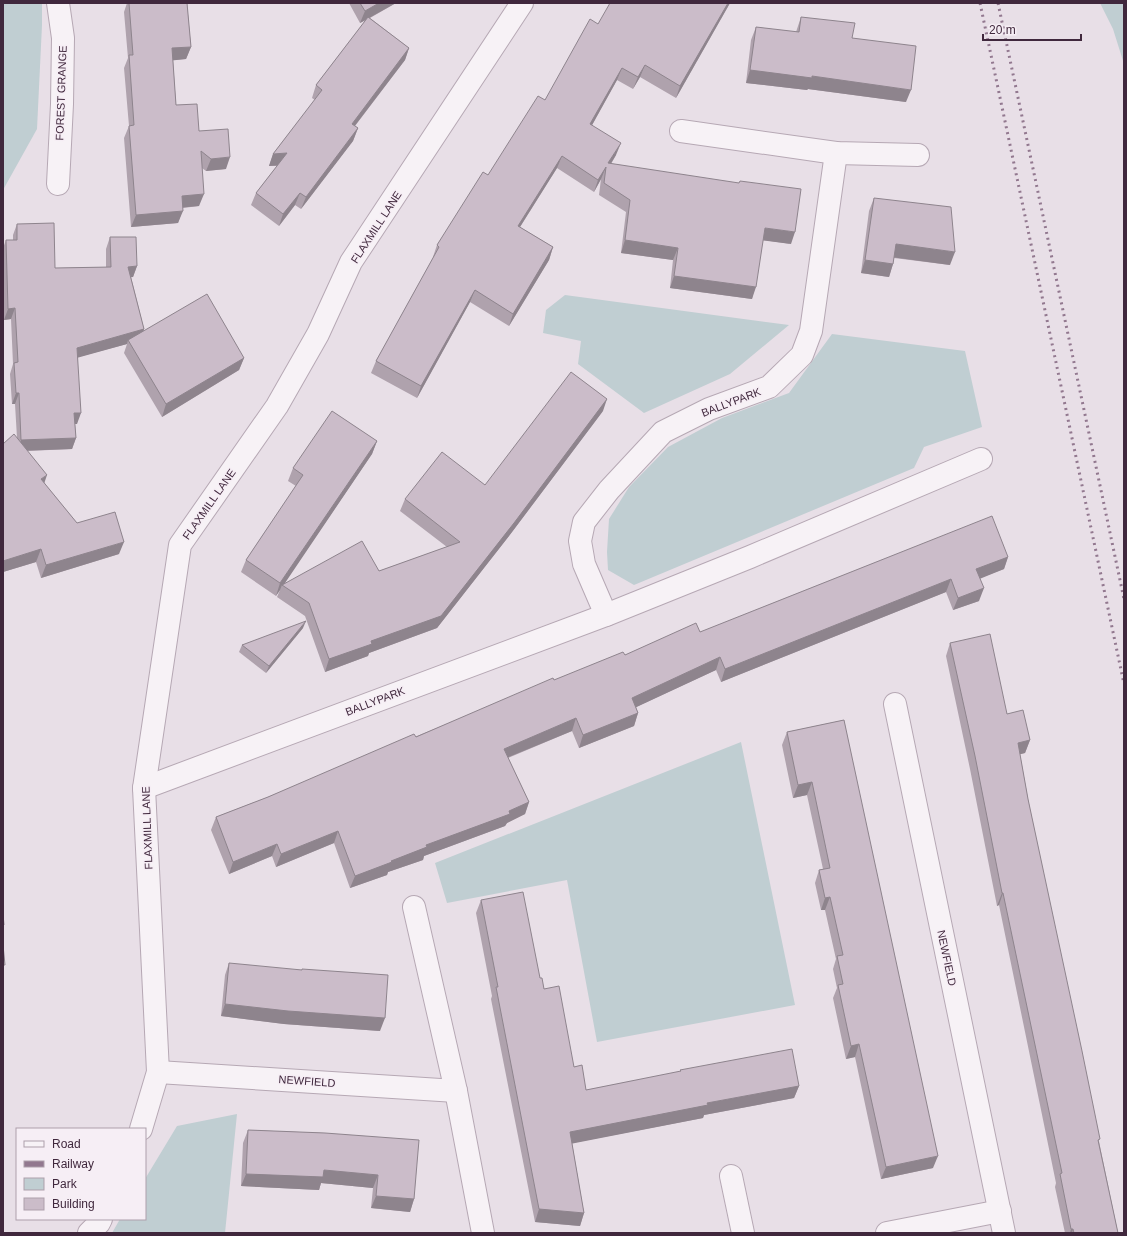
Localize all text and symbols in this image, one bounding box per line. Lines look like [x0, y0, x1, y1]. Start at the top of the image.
scale bar [983, 16, 1081, 42]
text: 20 m [989, 23, 1016, 37]
street label: FOREST GRANGE [53, 45, 69, 141]
street label: FLAXMILL LANE [348, 189, 404, 265]
street label: BALLYPARK [700, 385, 763, 419]
street label: FLAXMILL LANE [180, 466, 238, 542]
street label: BALLYPARK [344, 684, 407, 718]
street label: FLAXMILL LANE [140, 786, 154, 870]
street label: NEWFIELD [935, 929, 959, 987]
street label: NEWFIELD [278, 1073, 336, 1089]
legend [16, 1128, 146, 1220]
text: Road [52, 1137, 81, 1151]
text: Railway [52, 1157, 94, 1171]
text: Park [52, 1177, 78, 1191]
text: Building [52, 1197, 95, 1211]

